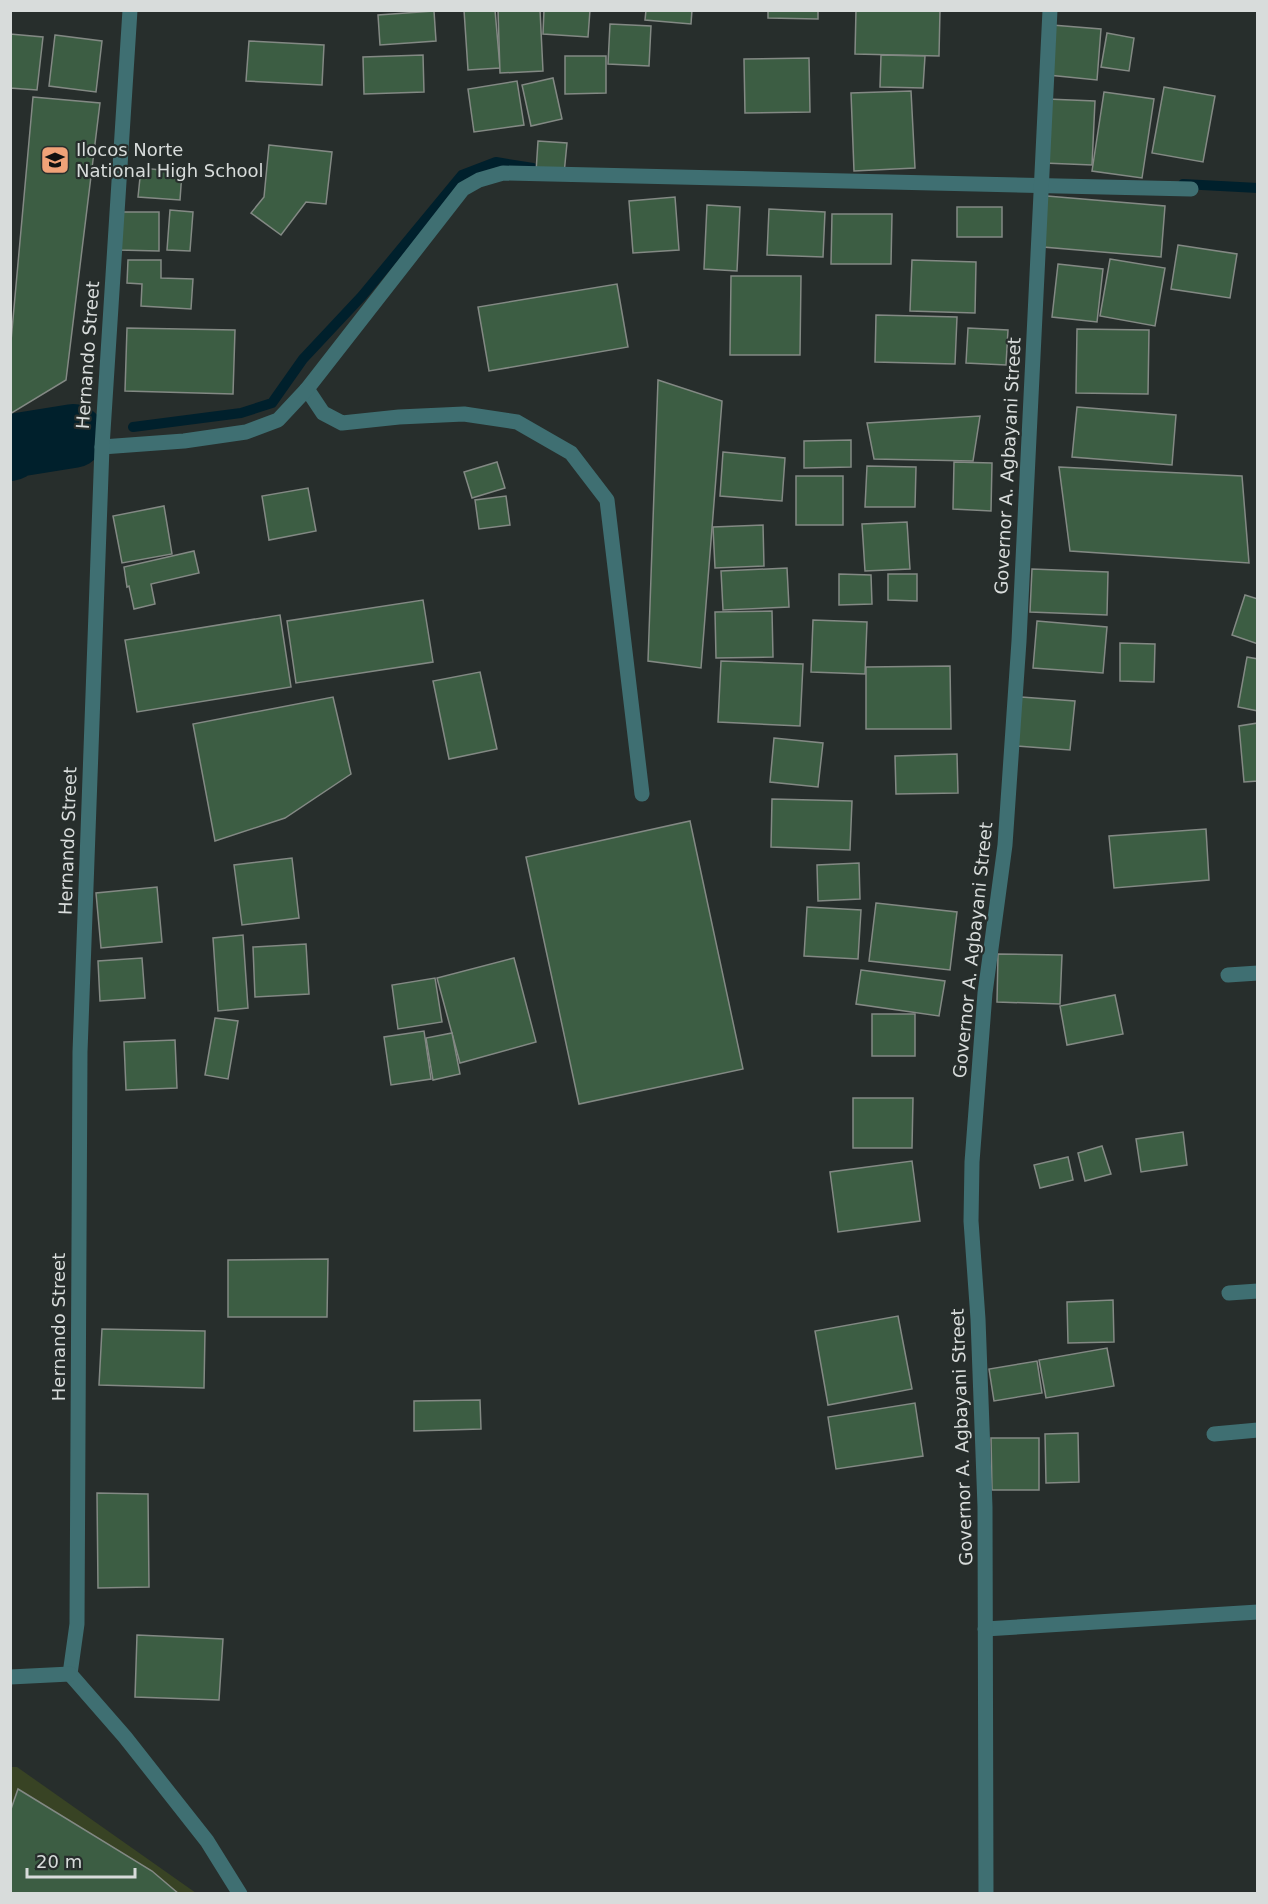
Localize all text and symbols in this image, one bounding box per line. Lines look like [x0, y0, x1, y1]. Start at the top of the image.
place label: Ilocos Norte National High School [76, 139, 264, 181]
school or university icon: Ilocos Norte National High School [39, 144, 71, 176]
street label: Hernando Street [72, 280, 103, 430]
street label: Governor A. Agbayani Street [990, 337, 1025, 595]
street label: Hernando Street [54, 766, 81, 916]
street label: Governor A. Agbayani Street [949, 821, 996, 1079]
street label: Hernando Street [48, 1253, 69, 1401]
street label: Governor A. Agbayani Street [947, 1308, 976, 1566]
scale bar [27, 1841, 135, 1879]
text: 20 m [36, 1851, 82, 1872]

